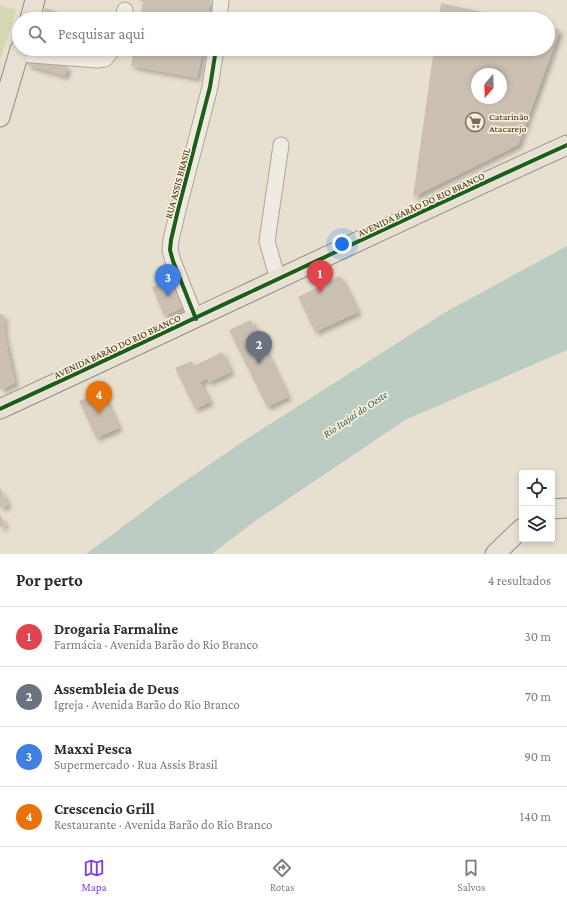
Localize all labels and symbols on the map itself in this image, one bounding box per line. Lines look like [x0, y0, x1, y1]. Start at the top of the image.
north arrow [471, 68, 507, 104]
supermarket icon: Catarinão Atacarejo [464, 111, 486, 133]
place label: Catarinão Atacarejo [489, 111, 529, 135]
street label: RUA ASSIS BRASIL [163, 146, 192, 220]
street label: AVENIDA BARÃO DO RIO BRANCO [356, 170, 487, 239]
your location [332, 234, 352, 254]
pin: 1 [307, 260, 333, 293]
pin: 3 [155, 264, 181, 297]
street label: AVENIDA BARÃO DO RIO BRANCO [52, 312, 183, 381]
pin: 2 [246, 331, 272, 364]
pin: 4 [86, 381, 112, 414]
water label: Rio Itajaí do Oeste [321, 388, 391, 441]

